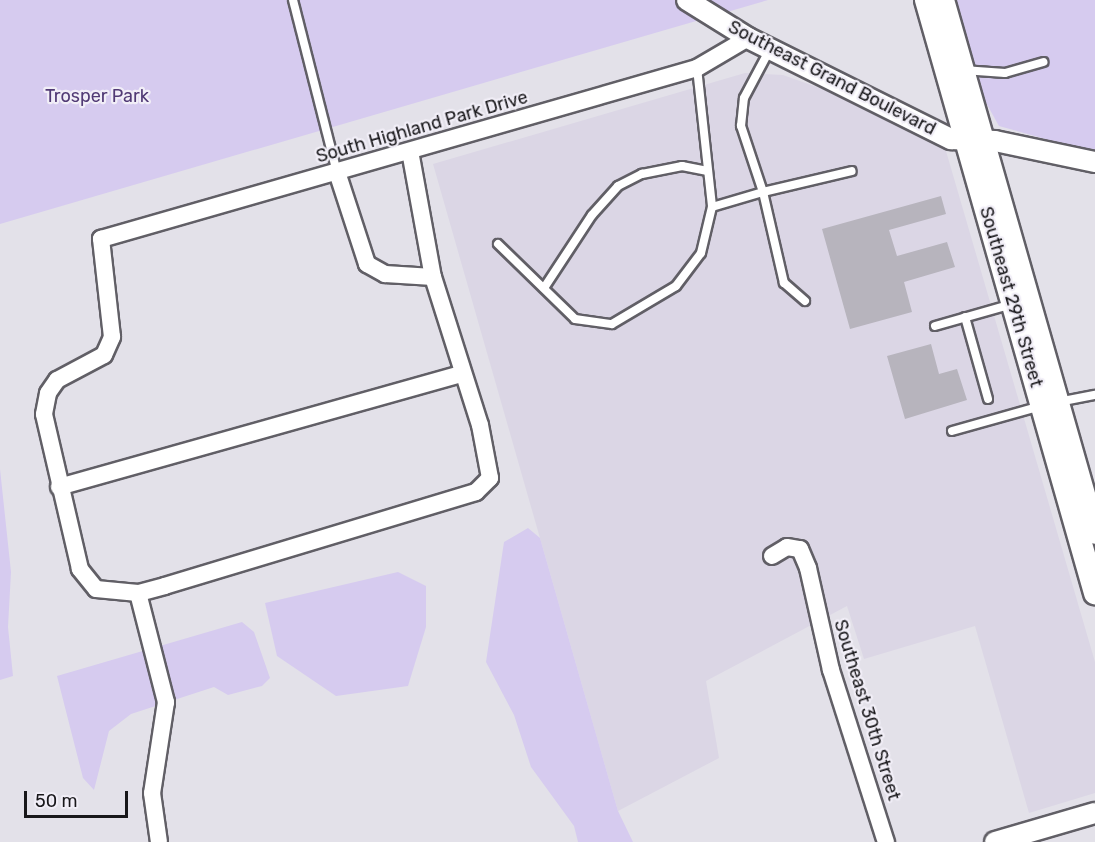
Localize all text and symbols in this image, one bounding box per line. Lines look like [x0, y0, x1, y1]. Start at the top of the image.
street label: Southeast Grand Boulevard [725, 16, 939, 140]
park label: Trosper Park [45, 85, 149, 107]
street label: South Highland Park Drive [314, 86, 530, 168]
street label: Southeast 29th Street [975, 204, 1047, 390]
street label: Southeast 30th Street [829, 617, 905, 803]
scale bar [27, 779, 130, 817]
text: 50 m [35, 790, 78, 812]

